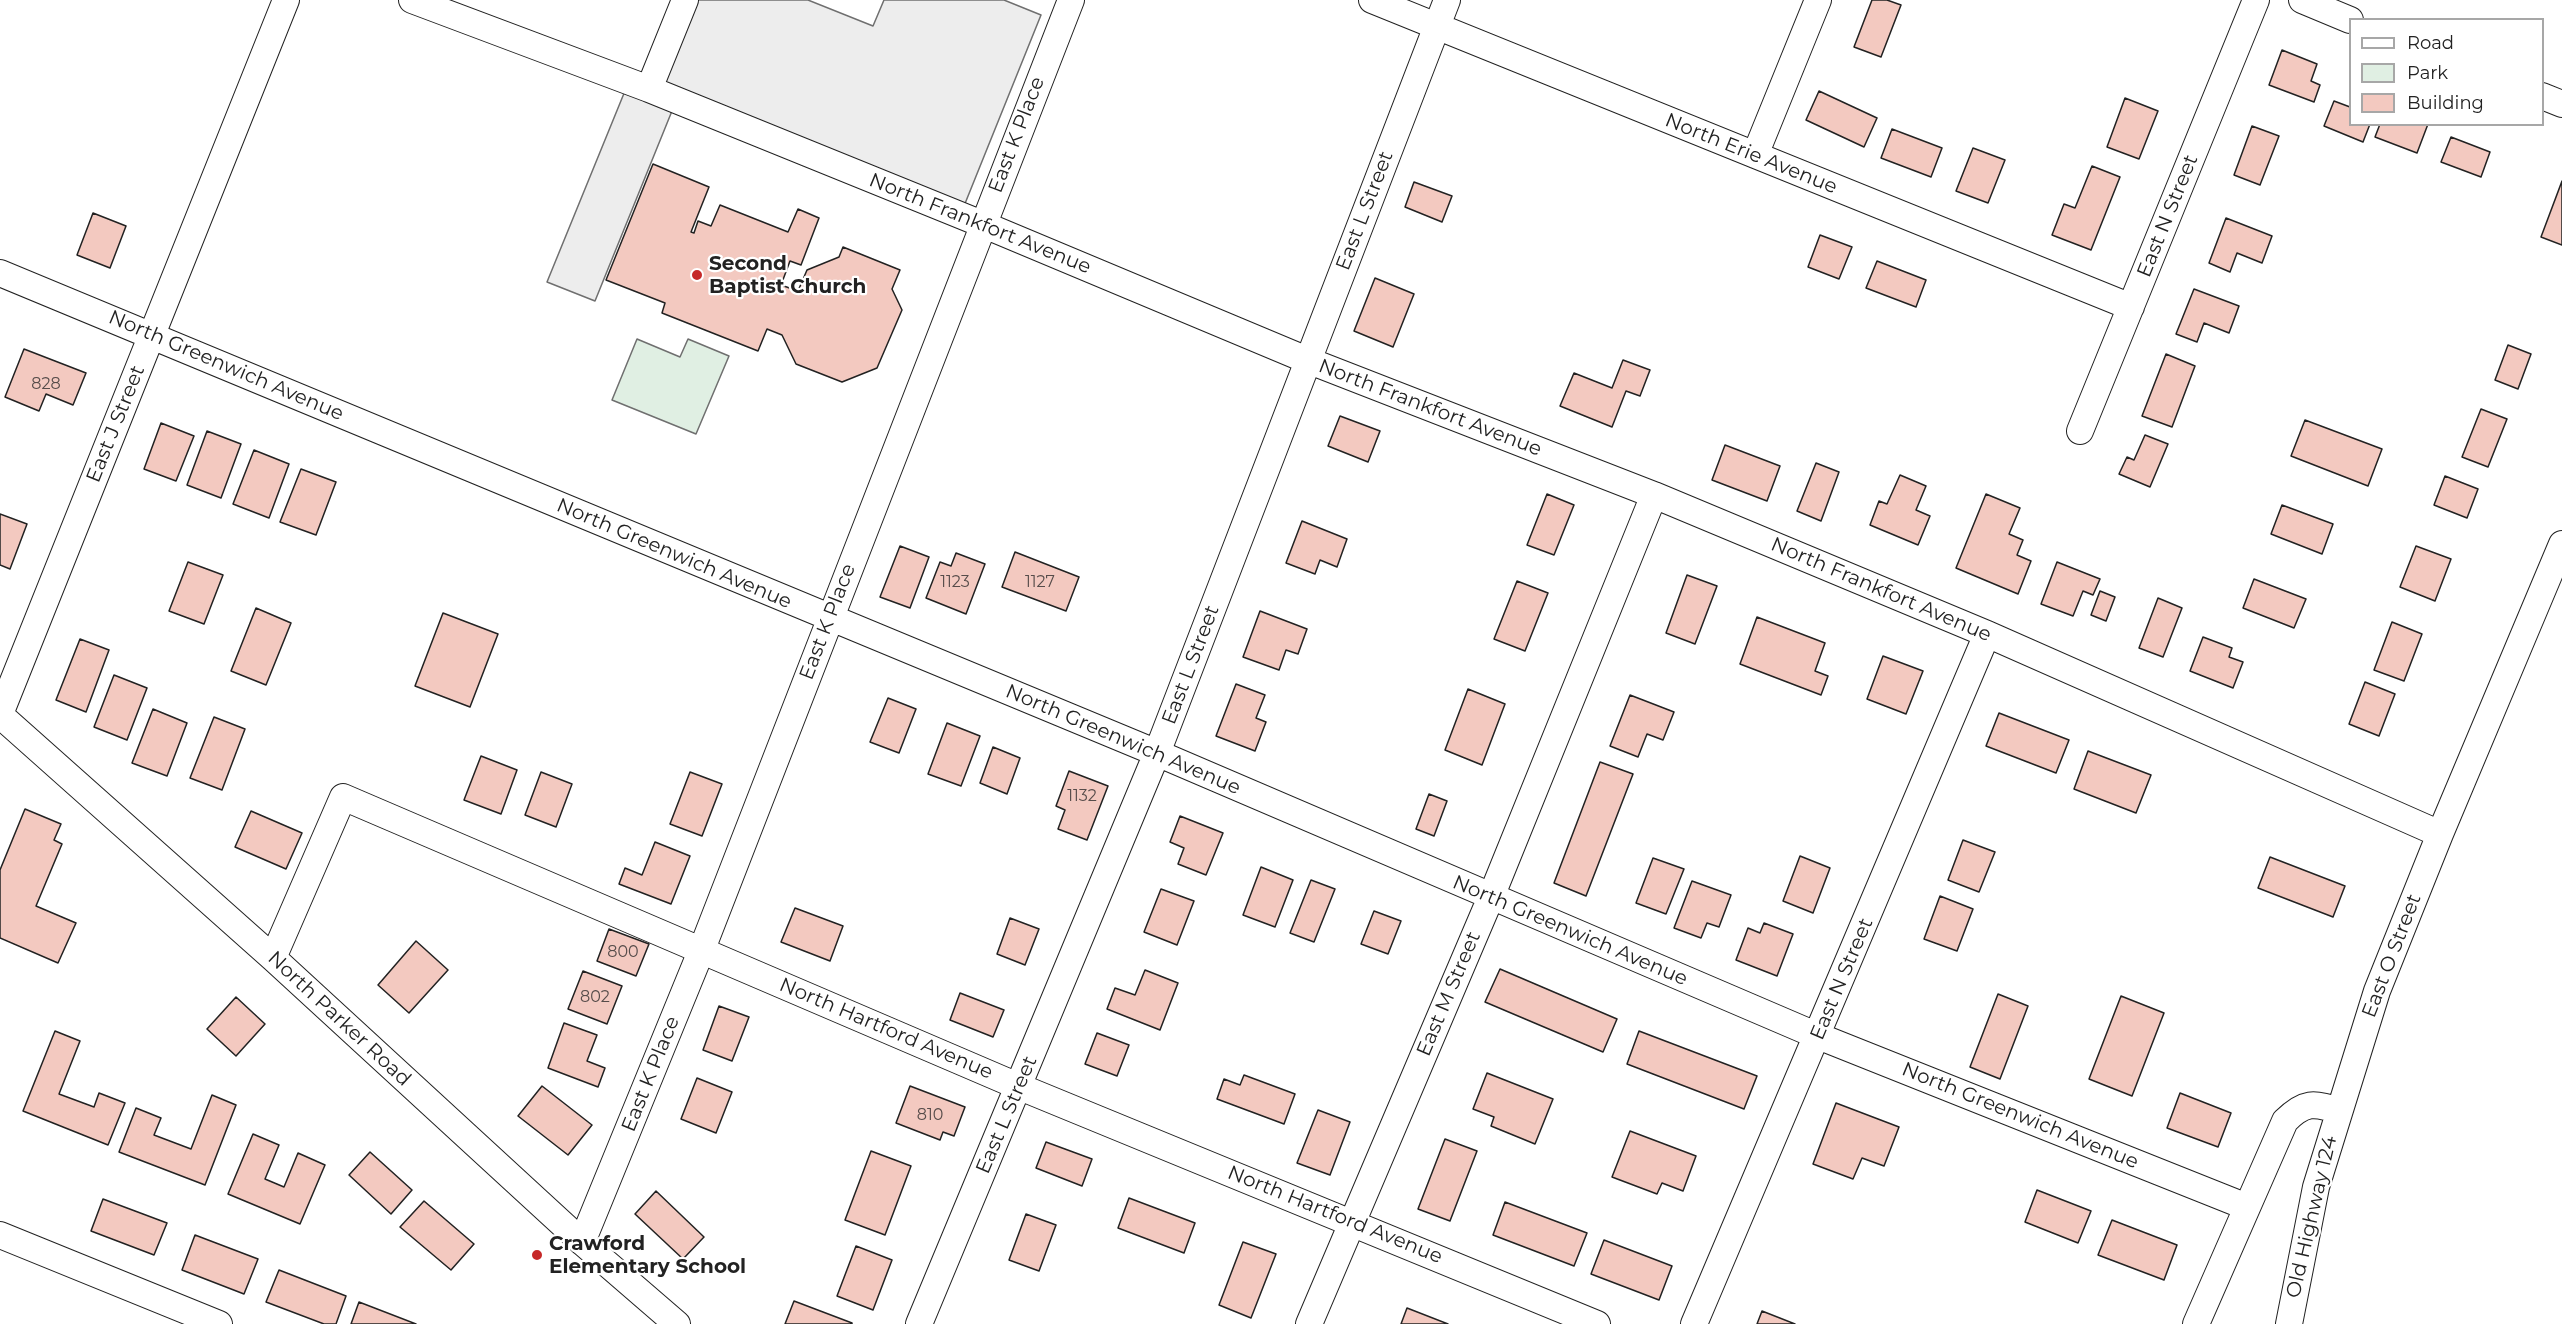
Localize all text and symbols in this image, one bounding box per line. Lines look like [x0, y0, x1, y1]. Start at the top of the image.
legend [2349, 18, 2544, 126]
text: Road [2407, 32, 2454, 54]
text: Park [2407, 62, 2448, 84]
street label: East K Place [984, 74, 1050, 196]
text: Building [2407, 92, 2484, 114]
street label: North Erie Avenue [1661, 109, 1841, 199]
street label: East L Street [1331, 148, 1399, 274]
street label: East N Street [2133, 151, 2203, 281]
street label: North Frankfort Avenue [866, 168, 1094, 280]
place label: Second Baptist Church [709, 252, 866, 299]
marker: Second Baptist Church [690, 268, 704, 282]
street label: North Greenwich Avenue [105, 306, 347, 426]
street label: North Frankfort Avenue [1315, 354, 1545, 462]
street label: East J Street [82, 362, 150, 486]
house number: 828 [31, 374, 61, 394]
street label: North Greenwich Avenue [553, 494, 795, 614]
street label: North Frankfort Avenue [1767, 533, 1995, 647]
street label: East K Place [795, 561, 861, 683]
house number: 1123 [940, 572, 970, 592]
house number: 1127 [1025, 572, 1055, 592]
street label: East L Street [1157, 602, 1225, 728]
street label: North Greenwich Avenue [1002, 680, 1244, 800]
house number: 1132 [1067, 786, 1097, 806]
street label: North Greenwich Avenue [1449, 871, 1691, 991]
street label: East O Street [2357, 891, 2427, 1021]
street label: East N Street [1806, 914, 1878, 1044]
street label: East M Street [1412, 928, 1486, 1060]
house number: 800 [607, 942, 639, 962]
street label: North Parker Road [262, 946, 416, 1092]
street label: North Hartford Avenue [776, 973, 996, 1085]
house number: 802 [580, 987, 610, 1007]
street label: East K Place [617, 1013, 685, 1135]
street label: East L Street [971, 1052, 1043, 1178]
street label: North Greenwich Avenue [1898, 1057, 2142, 1175]
house number: 810 [917, 1105, 943, 1125]
street label: Old Highway 124 [2282, 1134, 2342, 1300]
street label: North Hartford Avenue [1224, 1161, 1446, 1269]
place label: Crawford Elementary School [549, 1232, 746, 1279]
marker: Crawford Elementary School [530, 1248, 544, 1262]

